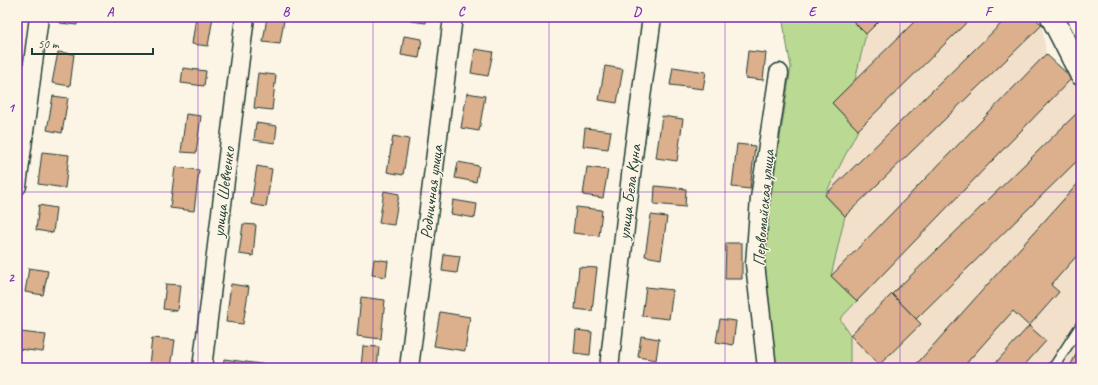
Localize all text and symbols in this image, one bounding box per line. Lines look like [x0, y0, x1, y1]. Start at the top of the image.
text: A [107, 4, 115, 20]
text: B [283, 4, 291, 20]
text: C [458, 4, 466, 20]
text: D [633, 4, 642, 20]
text: E [809, 4, 818, 20]
text: F [985, 4, 994, 20]
scale bar [32, 30, 153, 56]
text: 50 m [38, 36, 60, 52]
text: 1 [8, 100, 16, 116]
street label: Родничная улица [415, 142, 448, 240]
street label: улица Бела Куна [613, 142, 646, 242]
street label: улица Шевченко [207, 145, 240, 239]
street label: Первомайская улица [748, 148, 779, 267]
text: 2 [8, 270, 15, 286]

